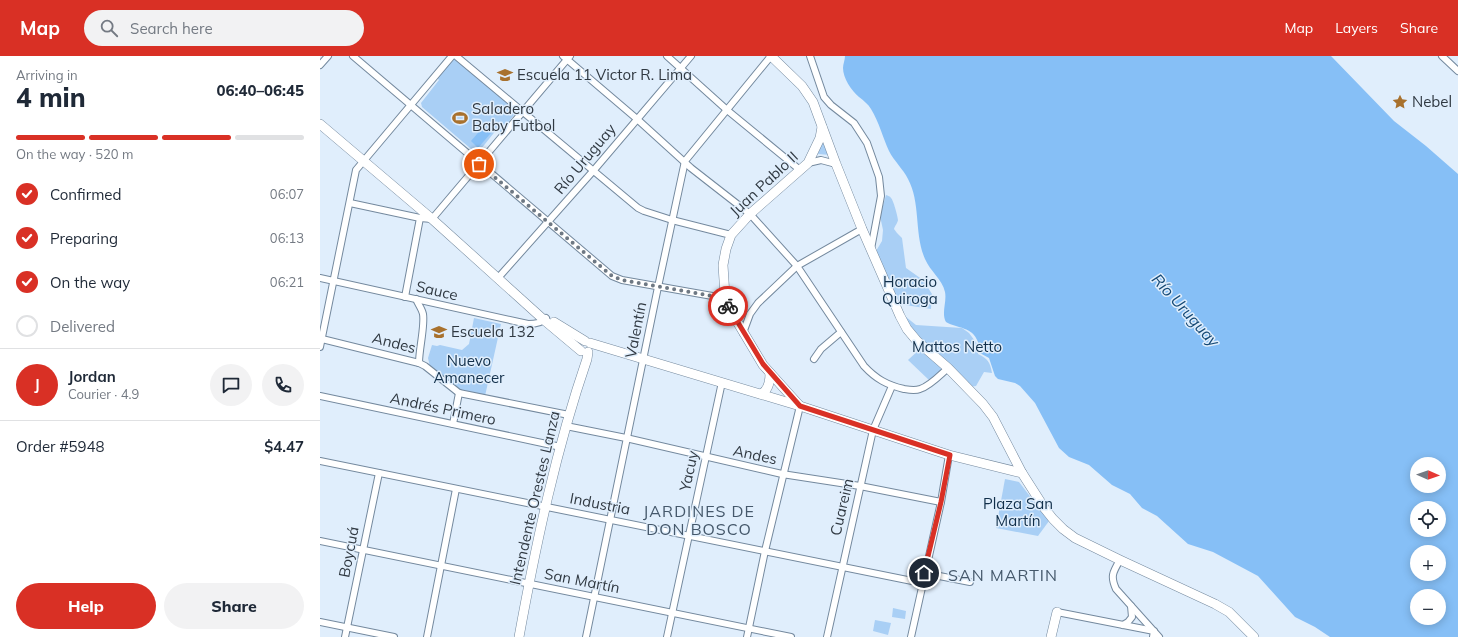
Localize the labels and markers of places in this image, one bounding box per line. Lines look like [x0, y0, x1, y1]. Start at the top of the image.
place label: Escuela 11 Victor R. Lima [517, 65, 692, 84]
school or university icon: Escuela 11 Victor R. Lima [496, 66, 514, 84]
place label: Nebel [1412, 92, 1452, 111]
place icon: Nebel [1391, 93, 1409, 111]
place label: Saladero Baby Futbol [472, 99, 555, 135]
sports icon: Saladero Baby Futbol [451, 109, 469, 127]
pin [462, 147, 496, 181]
place label: Escuela 132 [451, 322, 535, 341]
school or university icon: Escuela 132 [430, 323, 448, 341]
pin [907, 556, 941, 590]

